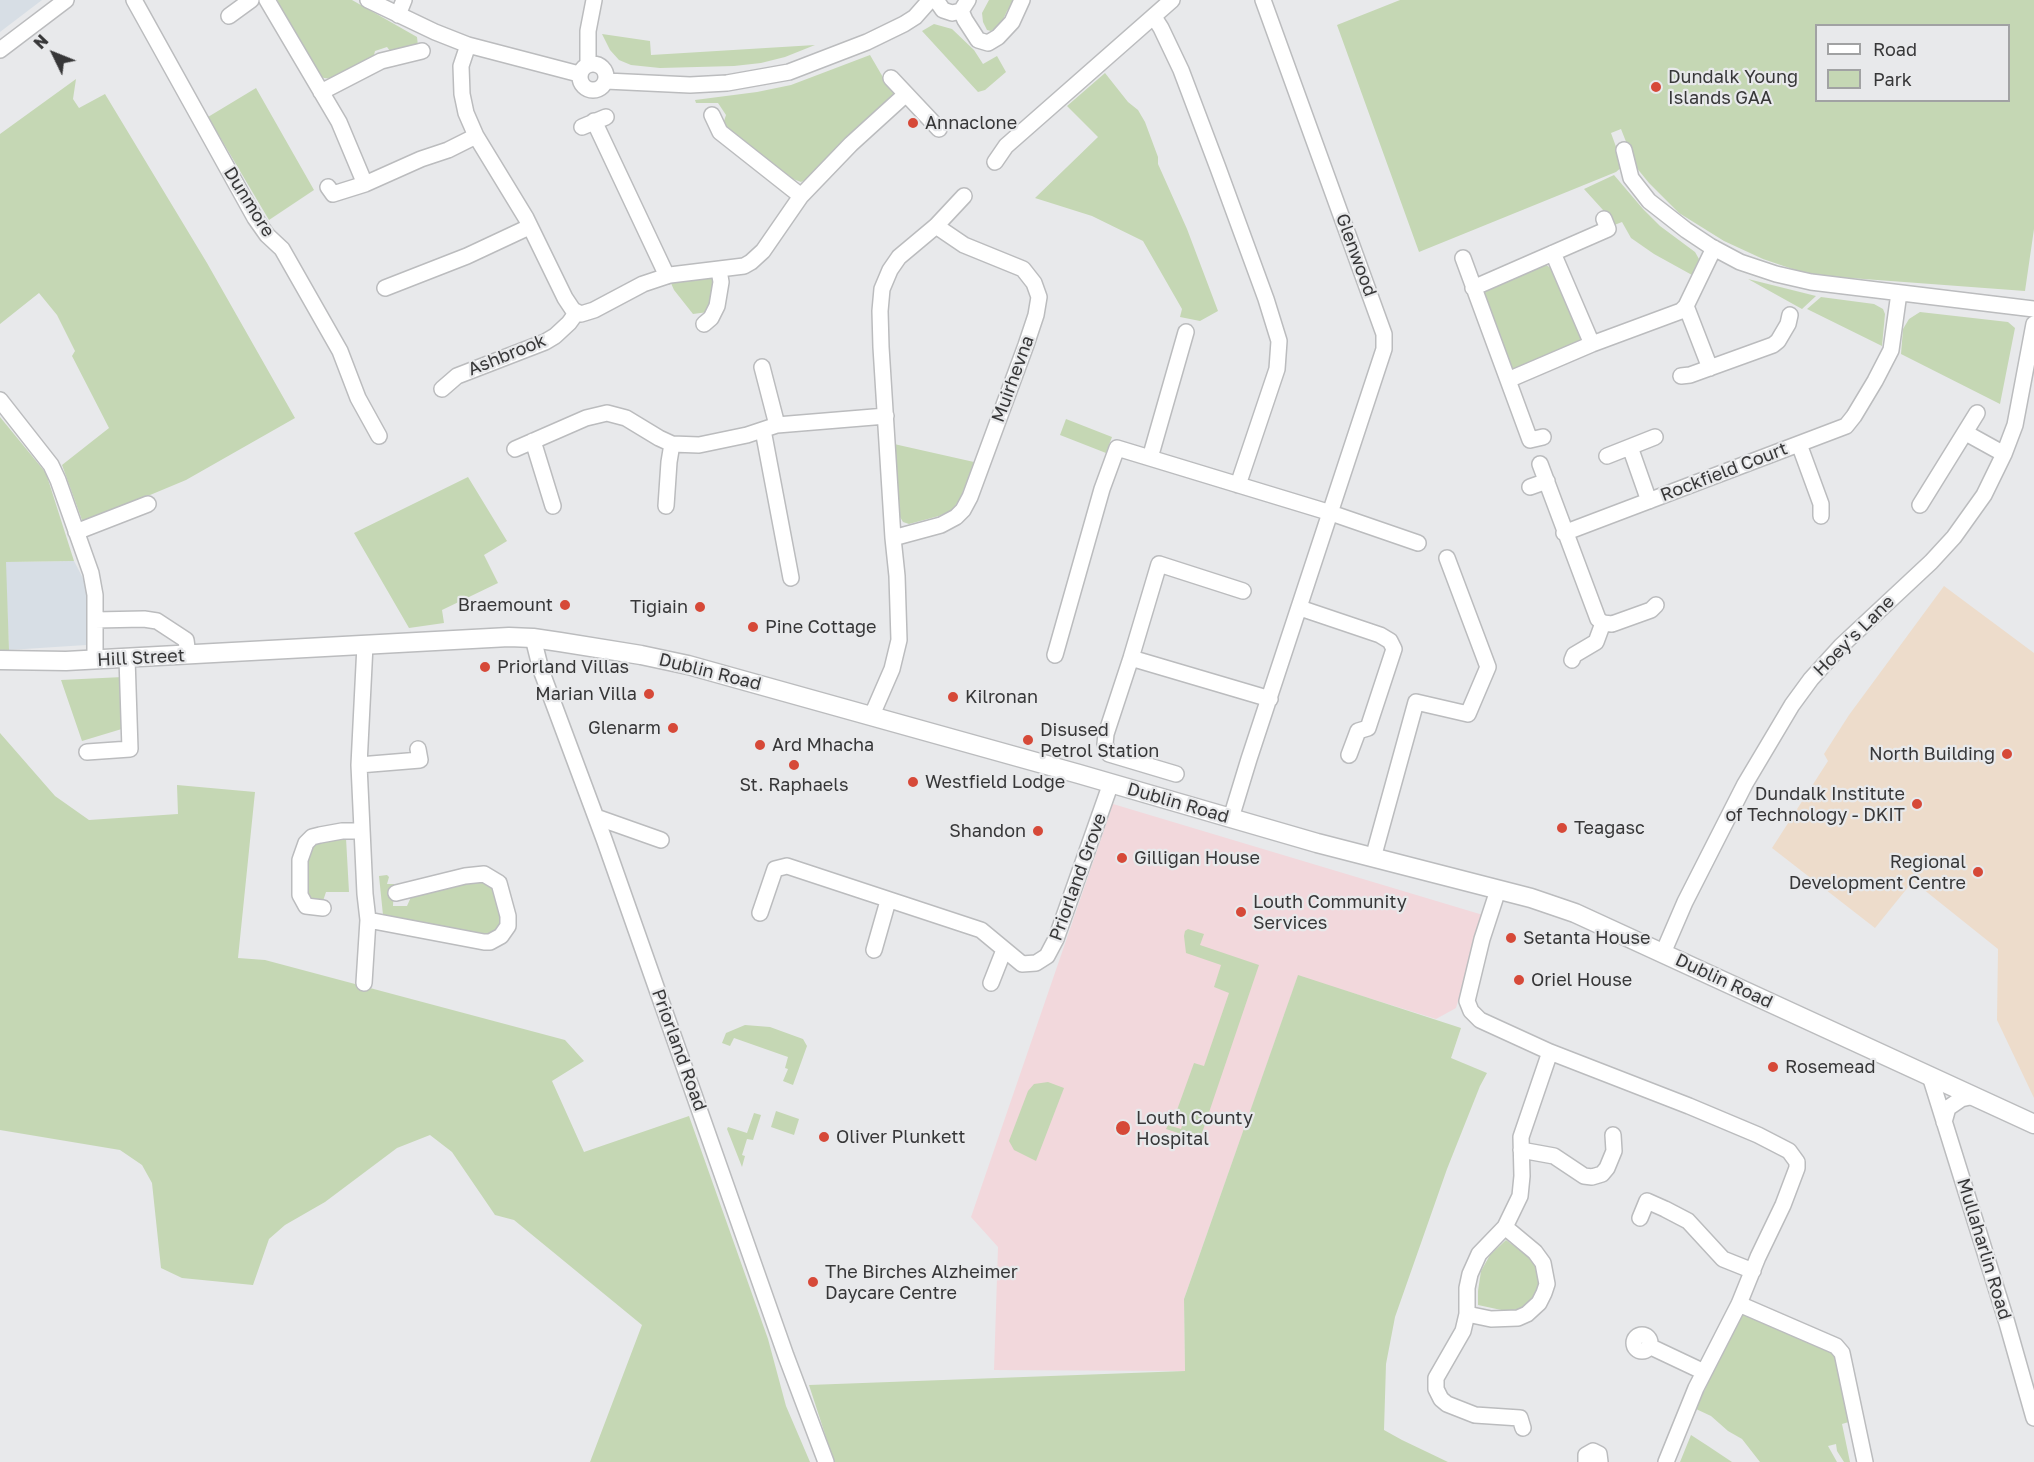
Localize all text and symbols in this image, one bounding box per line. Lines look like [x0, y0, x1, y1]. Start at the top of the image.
north arrow [24, 24, 84, 84]
legend [1815, 24, 2010, 102]
text: N [29, 30, 52, 53]
text: Road [1873, 38, 1917, 60]
place label: Dundalk Young Islands GAA [1668, 66, 1798, 109]
text: Park [1873, 68, 1912, 90]
marker: Dundalk Young Islands GAA [1649, 80, 1663, 94]
place label: Annaclone [925, 112, 1017, 134]
marker: Annaclone [906, 116, 920, 130]
street label: Dunmore [219, 163, 279, 241]
street label: Glenwood [1331, 211, 1381, 299]
street label: Ashbrook [465, 330, 549, 380]
street label: Muirhevna [987, 333, 1039, 425]
street label: Rockfield Court [1657, 438, 1791, 506]
street label: Hoey's Lane [1809, 591, 1899, 681]
place label: Braemount [458, 594, 553, 616]
place label: Tigiain [630, 596, 688, 618]
marker: Braemount [558, 598, 572, 612]
marker: Tigiain [693, 600, 707, 614]
place label: Pine Cottage [765, 616, 877, 638]
marker: Pine Cottage [746, 620, 760, 634]
street label: Hill Street [97, 645, 185, 671]
street label: Dublin Road [657, 649, 763, 695]
place label: Priorland Villas [497, 656, 629, 678]
marker: Priorland Villas [478, 660, 492, 674]
place label: Marian Villa [535, 683, 637, 705]
place label: Kilronan [965, 686, 1038, 708]
marker: Marian Villa [642, 687, 656, 701]
marker: Kilronan [946, 690, 960, 704]
place label: Glenarm [588, 717, 661, 739]
place label: Disused Petrol Station [1040, 719, 1159, 762]
marker: Glenarm [666, 721, 680, 735]
marker: Disused Petrol Station [1021, 733, 1035, 747]
place label: Ard Mhacha [772, 734, 874, 756]
marker: Ard Mhacha [753, 738, 767, 752]
place label: North Building [1869, 743, 1995, 765]
marker: North Building [2000, 747, 2014, 761]
marker: St. Raphaels [787, 758, 801, 772]
place label: Westfield Lodge [925, 771, 1065, 793]
place label: St. Raphaels [739, 774, 849, 796]
marker: Westfield Lodge [906, 775, 920, 789]
street label: Dublin Road [1125, 778, 1231, 828]
place label: Dundalk Institute of Technology - DKIT [1725, 783, 1905, 826]
marker: Dundalk Institute of Technology - DKIT [1910, 797, 1924, 811]
street label: Priorland Grove [1045, 810, 1111, 944]
place label: Teagasc [1574, 817, 1645, 839]
place label: Shandon [949, 820, 1026, 842]
marker: Teagasc [1555, 821, 1569, 835]
marker: Shandon [1031, 824, 1045, 838]
place label: Gilligan House [1134, 847, 1260, 869]
marker: Gilligan House [1115, 851, 1129, 865]
place label: Regional Development Centre [1789, 851, 1966, 894]
marker: Regional Development Centre [1971, 865, 1985, 879]
place label: Louth Community Services [1253, 891, 1407, 934]
marker: Louth Community Services [1234, 905, 1248, 919]
place label: Setanta House [1523, 927, 1650, 949]
marker: Setanta House [1504, 931, 1518, 945]
street label: Dublin Road [1672, 949, 1776, 1013]
place label: Oriel House [1531, 969, 1632, 991]
marker: Oriel House [1512, 973, 1526, 987]
street label: Priorland Road [647, 986, 711, 1114]
place label: Rosemead [1785, 1056, 1875, 1078]
marker: Rosemead [1766, 1060, 1780, 1074]
place label: Louth County Hospital [1136, 1107, 1253, 1150]
marker: Louth County Hospital [1114, 1119, 1132, 1137]
place label: Oliver Plunkett [836, 1126, 966, 1148]
marker: Oliver Plunkett [817, 1130, 831, 1144]
street label: Mullaharlin Road [1952, 1176, 2016, 1322]
place label: The Birches Alzheimer Daycare Centre [825, 1261, 1018, 1304]
marker: The Birches Alzheimer Daycare Centre [806, 1275, 820, 1289]

